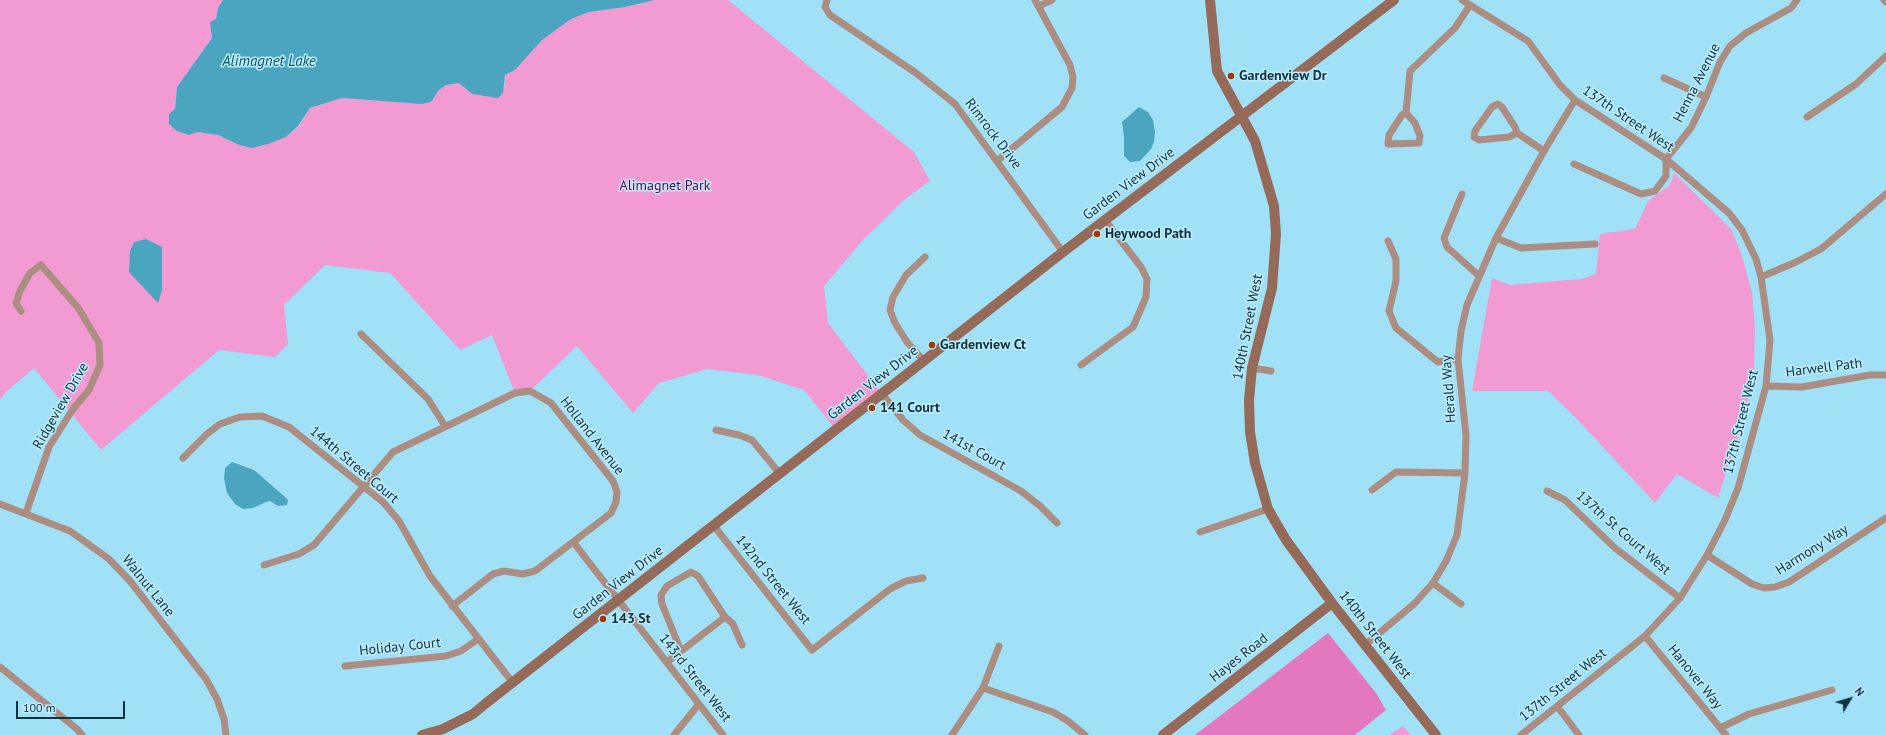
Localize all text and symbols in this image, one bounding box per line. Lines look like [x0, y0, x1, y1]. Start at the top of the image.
street label: Henna Avenue [1670, 41, 1724, 125]
water label: Alimagnet Lake [222, 53, 316, 71]
place label: Gardenview Dr [1239, 68, 1327, 84]
marker: Gardenview Dr [1226, 71, 1236, 81]
street label: 137th Street West [1579, 82, 1677, 156]
street label: Rimrock Drive [961, 95, 1025, 173]
street label: Garden View Drive [1080, 144, 1178, 224]
park label: Alimagnet Park [620, 178, 710, 194]
place label: Heywood Path [1105, 226, 1191, 242]
marker: Heywood Path [1092, 229, 1102, 239]
street label: 140th Street West [1230, 273, 1266, 381]
place label: Gardenview Ct [940, 337, 1026, 353]
marker: Gardenview Ct [927, 340, 937, 350]
street label: Garden View Drive [824, 342, 922, 424]
street label: Herald Way [1438, 354, 1460, 424]
street label: Harwell Path [1785, 355, 1863, 381]
street label: Ridgeview Drive [30, 360, 92, 452]
street label: 137th Street West [1720, 368, 1762, 476]
street label: Holland Avenue [556, 394, 628, 478]
place label: 141 Court [880, 400, 940, 416]
marker: 141 Court [867, 403, 877, 413]
street label: 144th Street Court [306, 423, 402, 507]
street label: 141st Court [939, 426, 1009, 474]
street label: 137th St Court West [1572, 487, 1674, 579]
street label: Harmony Way [1773, 521, 1851, 579]
street label: 142nd Street West [732, 532, 814, 628]
street label: Garden View Drive [569, 542, 667, 624]
street label: Walnut Lane [118, 552, 178, 620]
street label: 140th Street West [1335, 588, 1415, 682]
place label: 143 St [611, 611, 651, 627]
marker: 143 St [598, 614, 608, 624]
street label: Hayes Road [1207, 630, 1271, 686]
street label: 143rd Street West [655, 631, 735, 725]
street label: Holiday Court [358, 634, 442, 660]
street label: Hanover Way [1664, 641, 1726, 713]
street label: 137th Street West [1516, 645, 1610, 725]
north arrow [1830, 679, 1870, 719]
text: N [1852, 684, 1867, 699]
scale bar [18, 693, 127, 719]
text: 100 m [23, 700, 56, 715]

